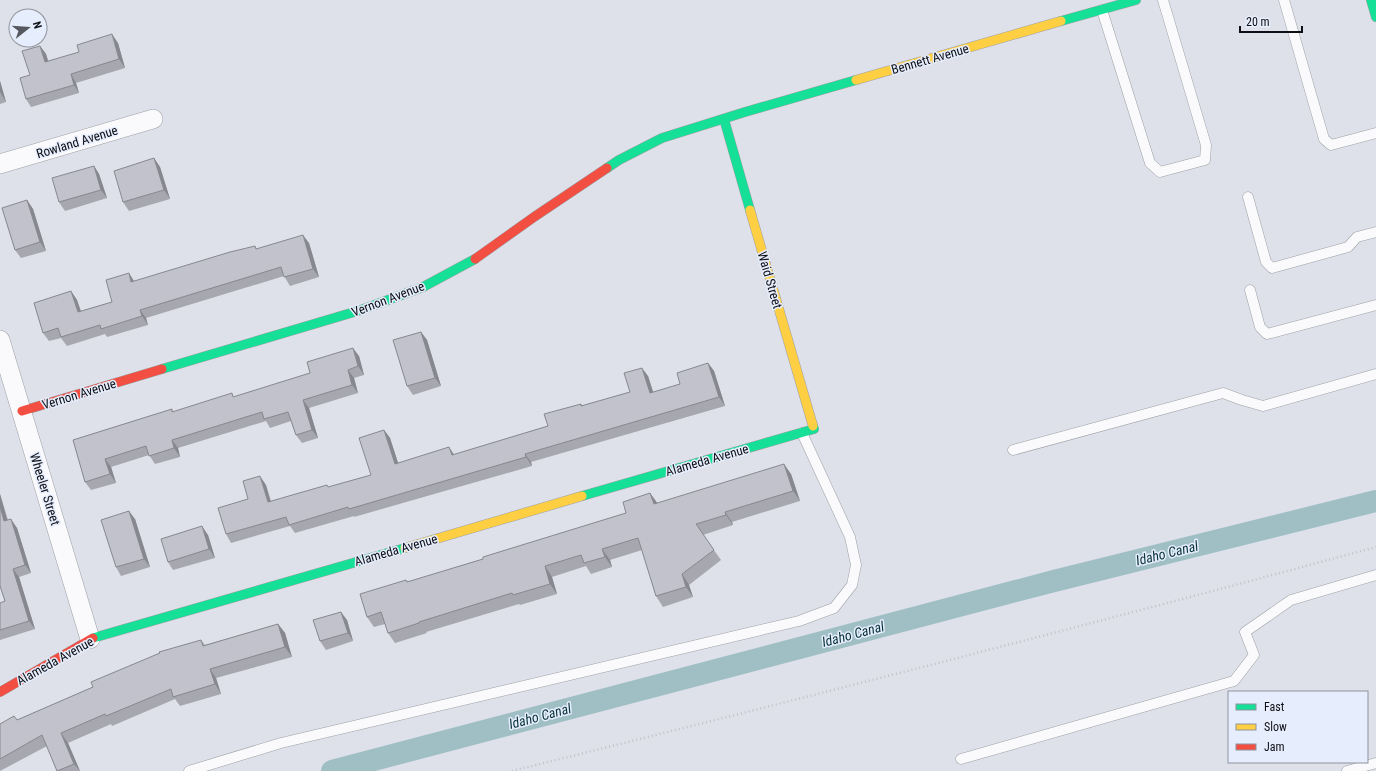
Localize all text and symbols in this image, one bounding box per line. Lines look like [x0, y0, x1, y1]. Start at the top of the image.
north arrow [8, 8, 48, 48]
scale bar [1240, 8, 1302, 34]
text: 20 m [1246, 15, 1270, 29]
text: N [30, 20, 44, 31]
street label: Bennett Avenue [889, 41, 971, 77]
street label: Rowland Avenue [35, 123, 119, 161]
street label: Waid Street [755, 250, 785, 310]
street label: Vernon Avenue [350, 278, 426, 320]
street label: Vernon Avenue [40, 376, 118, 412]
street label: Alameda Avenue [664, 441, 750, 479]
street label: Wheeler Street [27, 451, 63, 527]
street label: Alameda Avenue [353, 531, 439, 569]
water label: Idaho Canal [1134, 537, 1201, 568]
water label: Idaho Canal [820, 618, 887, 650]
street label: Alameda Avenue [14, 634, 96, 688]
legend [1228, 691, 1368, 763]
water label: Idaho Canal [507, 700, 574, 732]
text: Fast [1264, 700, 1285, 714]
text: Slow [1264, 720, 1287, 734]
text: Jam [1264, 740, 1285, 754]

